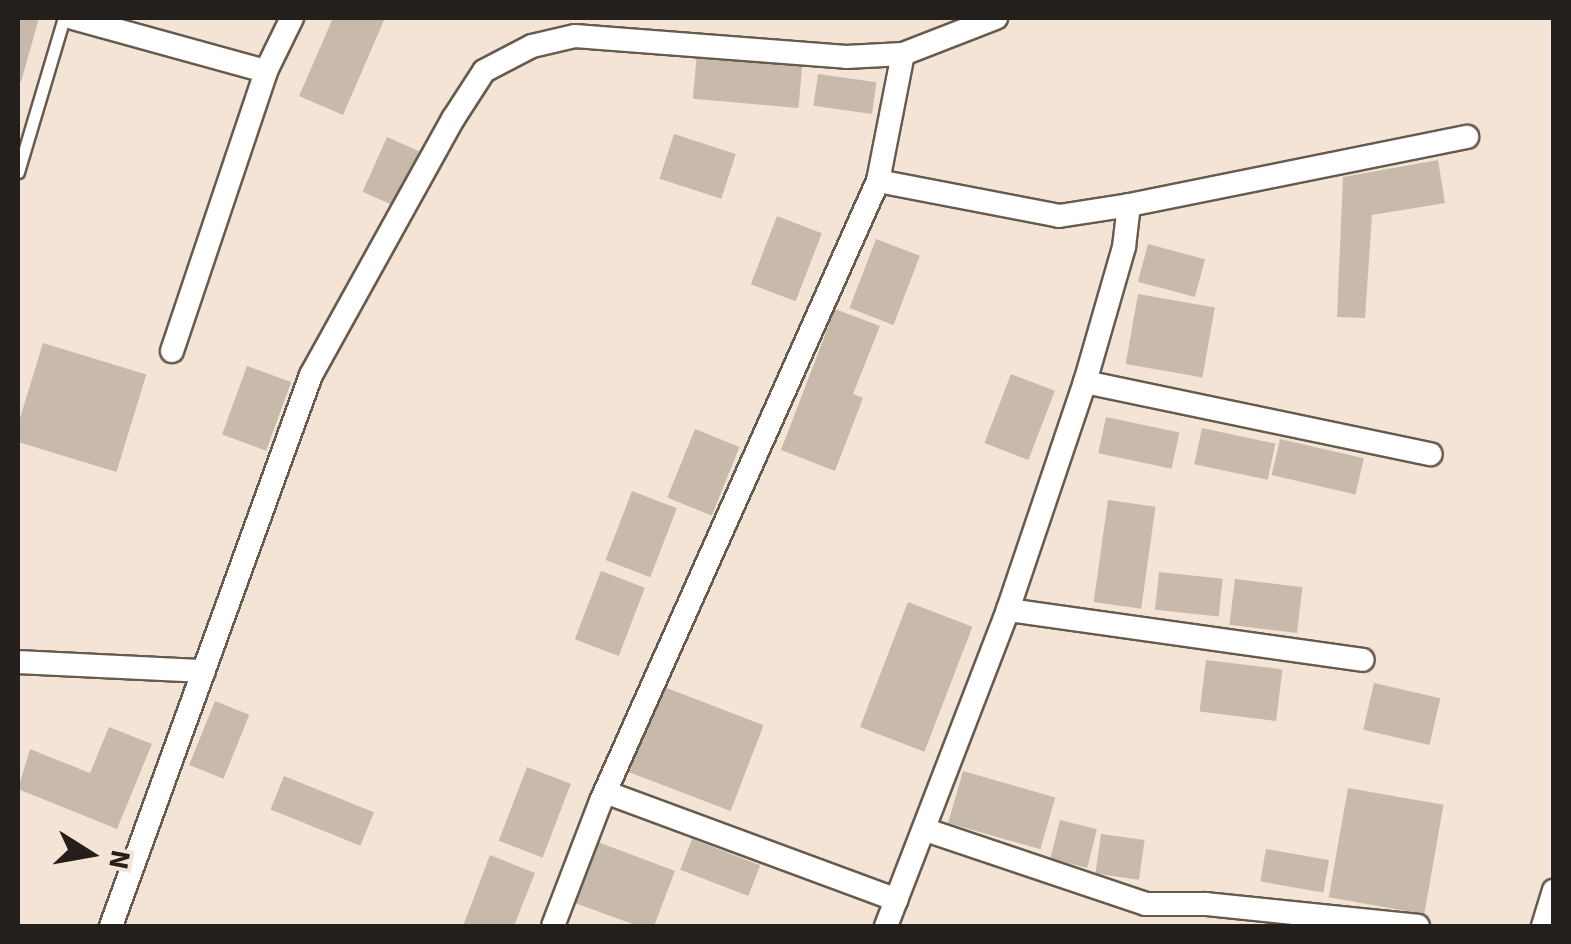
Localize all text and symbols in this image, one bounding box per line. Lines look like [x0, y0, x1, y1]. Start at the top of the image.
north arrow [40, 804, 140, 904]
text: N [98, 847, 141, 873]

